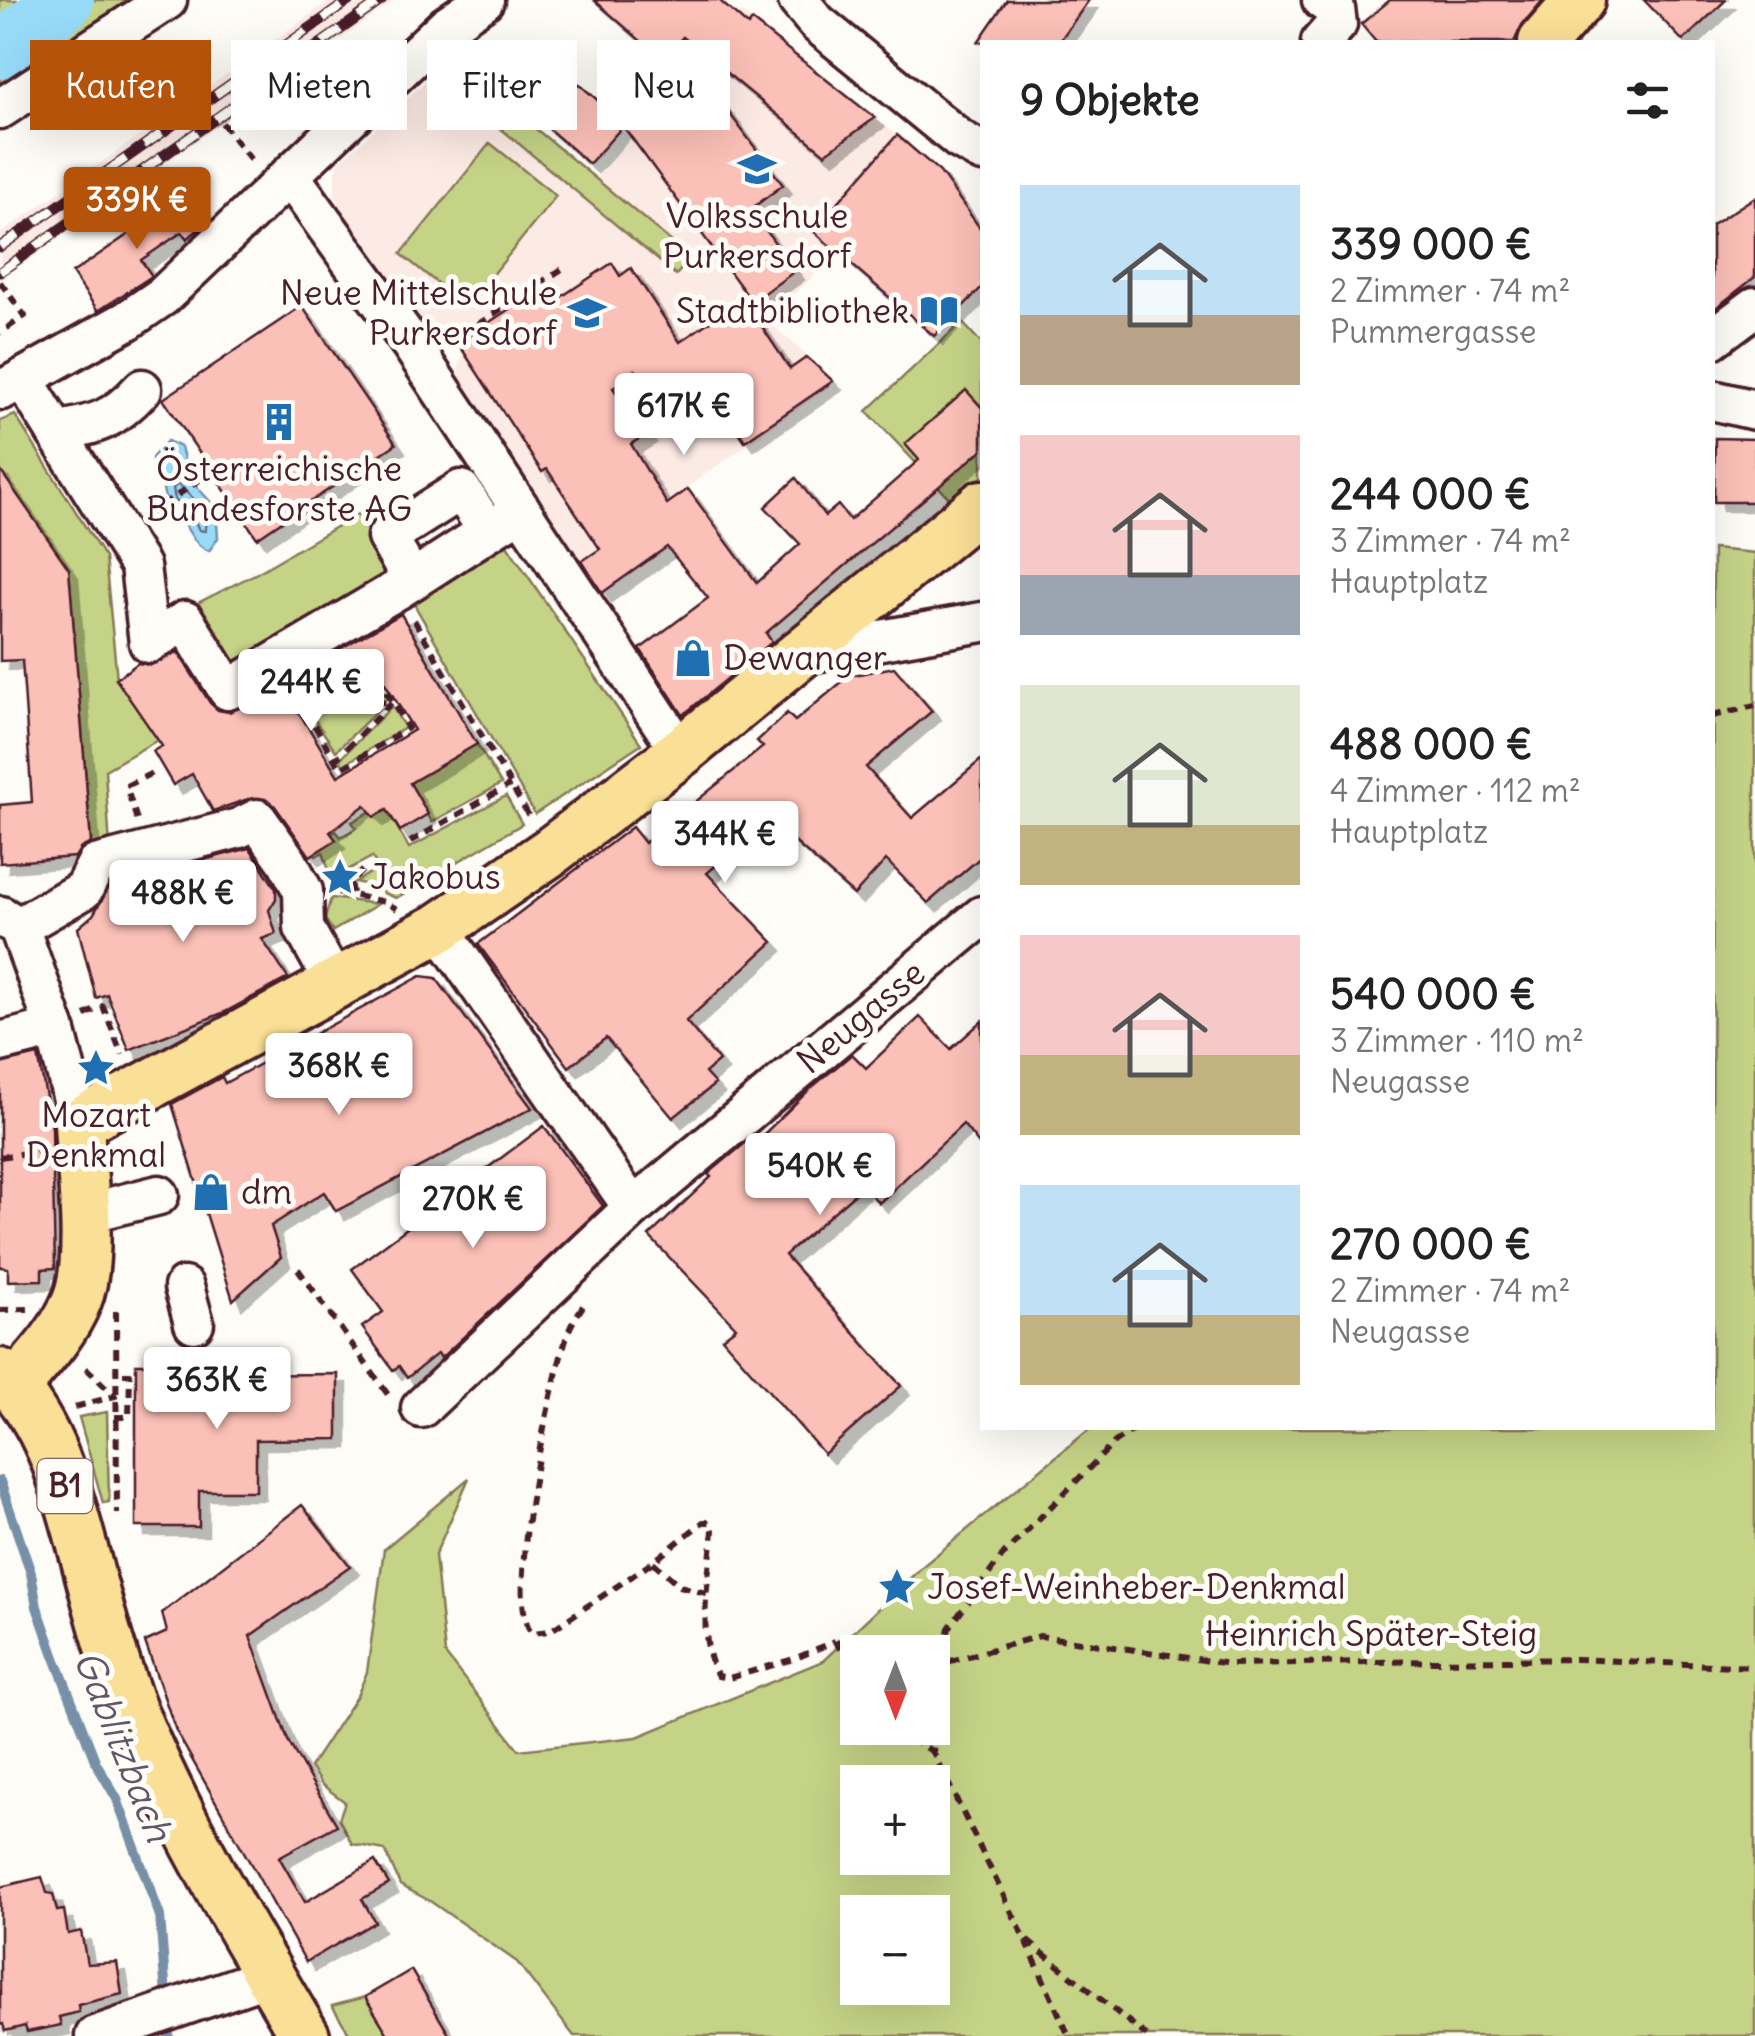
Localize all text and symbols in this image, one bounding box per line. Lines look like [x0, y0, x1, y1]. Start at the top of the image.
chip: Kaufen [30, 40, 211, 130]
chip: Mieten [231, 40, 407, 130]
chip: Filter [427, 40, 577, 130]
chip: Neu [597, 40, 730, 130]
icon: filters [1620, 73, 1675, 128]
text: 9 Objekte [1020, 74, 1200, 126]
school or university icon: Volksschule Purkersdorf [736, 148, 778, 190]
pin: 339K € [56, 167, 218, 252]
text: 339K € [86, 179, 188, 220]
place label: Volksschule Purkersdorf [663, 193, 852, 277]
text: 339 000 € [1330, 218, 1532, 270]
icon: home [1100, 225, 1220, 345]
place label: Neue Mittelschule Purkersdorf [280, 270, 558, 354]
text: 2 Zimmer · 74 m² [1330, 270, 1570, 311]
place label: Stadtbibliothek [676, 288, 909, 332]
library icon: Stadtbibliothek [918, 290, 960, 332]
school or university icon: Neue Mittelschule Purkersdorf [566, 292, 608, 334]
text: Pummergasse [1330, 311, 1537, 352]
pin: 617K € [603, 373, 765, 458]
text: 617K € [637, 385, 731, 426]
building icon: Österreichische Bundesforste AG [258, 401, 300, 443]
place label: Österreichische Bundesforste AG [146, 446, 412, 530]
text: 244 000 € [1330, 468, 1531, 520]
icon: home [1100, 475, 1220, 595]
text: 3 Zimmer · 74 m² [1330, 520, 1571, 561]
text: Hauptplatz [1330, 561, 1488, 602]
place label: Dewanger [723, 635, 887, 679]
shop icon: Dewanger [672, 637, 714, 679]
pin: 244K € [230, 649, 392, 734]
text: 244K € [260, 661, 362, 702]
text: 488 000 € [1330, 718, 1533, 770]
icon: home [1100, 725, 1220, 845]
text: 4 Zimmer · 112 m² [1330, 770, 1581, 811]
pin: 344K € [644, 801, 806, 886]
text: Hauptplatz [1330, 811, 1488, 852]
text: 344K € [673, 813, 777, 854]
place label: Jakobus [370, 854, 501, 898]
place icon: Jakobus [319, 856, 361, 898]
pin: 488K € [102, 860, 264, 945]
text: 488K € [131, 872, 235, 913]
street label: Neugasse [787, 950, 933, 1082]
text: 540 000 € [1330, 968, 1536, 1020]
icon: home [1100, 975, 1220, 1095]
text: 3 Zimmer · 110 m² [1330, 1020, 1584, 1061]
pin: 368K € [258, 1033, 420, 1118]
text: 368K € [287, 1045, 391, 1086]
place icon: Mozart Denkmal [75, 1047, 117, 1089]
text: Neugasse [1330, 1061, 1470, 1102]
place label: Mozart Denkmal [26, 1092, 166, 1176]
pin: 540K € [739, 1133, 901, 1218]
text: 540K € [767, 1145, 873, 1186]
pin: 270K € [392, 1166, 554, 1251]
place label: dm [241, 1169, 292, 1213]
shop icon: dm [190, 1171, 232, 1213]
text: 270K € [422, 1178, 524, 1219]
text: 270 000 € [1330, 1218, 1531, 1270]
icon: home [1100, 1225, 1220, 1345]
text: 2 Zimmer · 74 m² [1330, 1270, 1570, 1311]
text: Neugasse [1330, 1311, 1470, 1352]
pin: 363K € [136, 1347, 298, 1432]
text: 363K € [166, 1359, 268, 1400]
road number: B1 [38, 1459, 92, 1513]
place label: Josef-Weinheber-Denkmal [927, 1564, 1346, 1608]
place icon: Josef-Weinheber-Denkmal [876, 1566, 918, 1608]
street label: Heinrich Später-Steig [1205, 1611, 1537, 1655]
north arrow [840, 1635, 950, 1745]
map controls [840, 1635, 950, 2005]
water label: Gablitzbach [64, 1643, 183, 1849]
button: + [840, 1765, 950, 1875]
button: − [840, 1895, 950, 2005]

